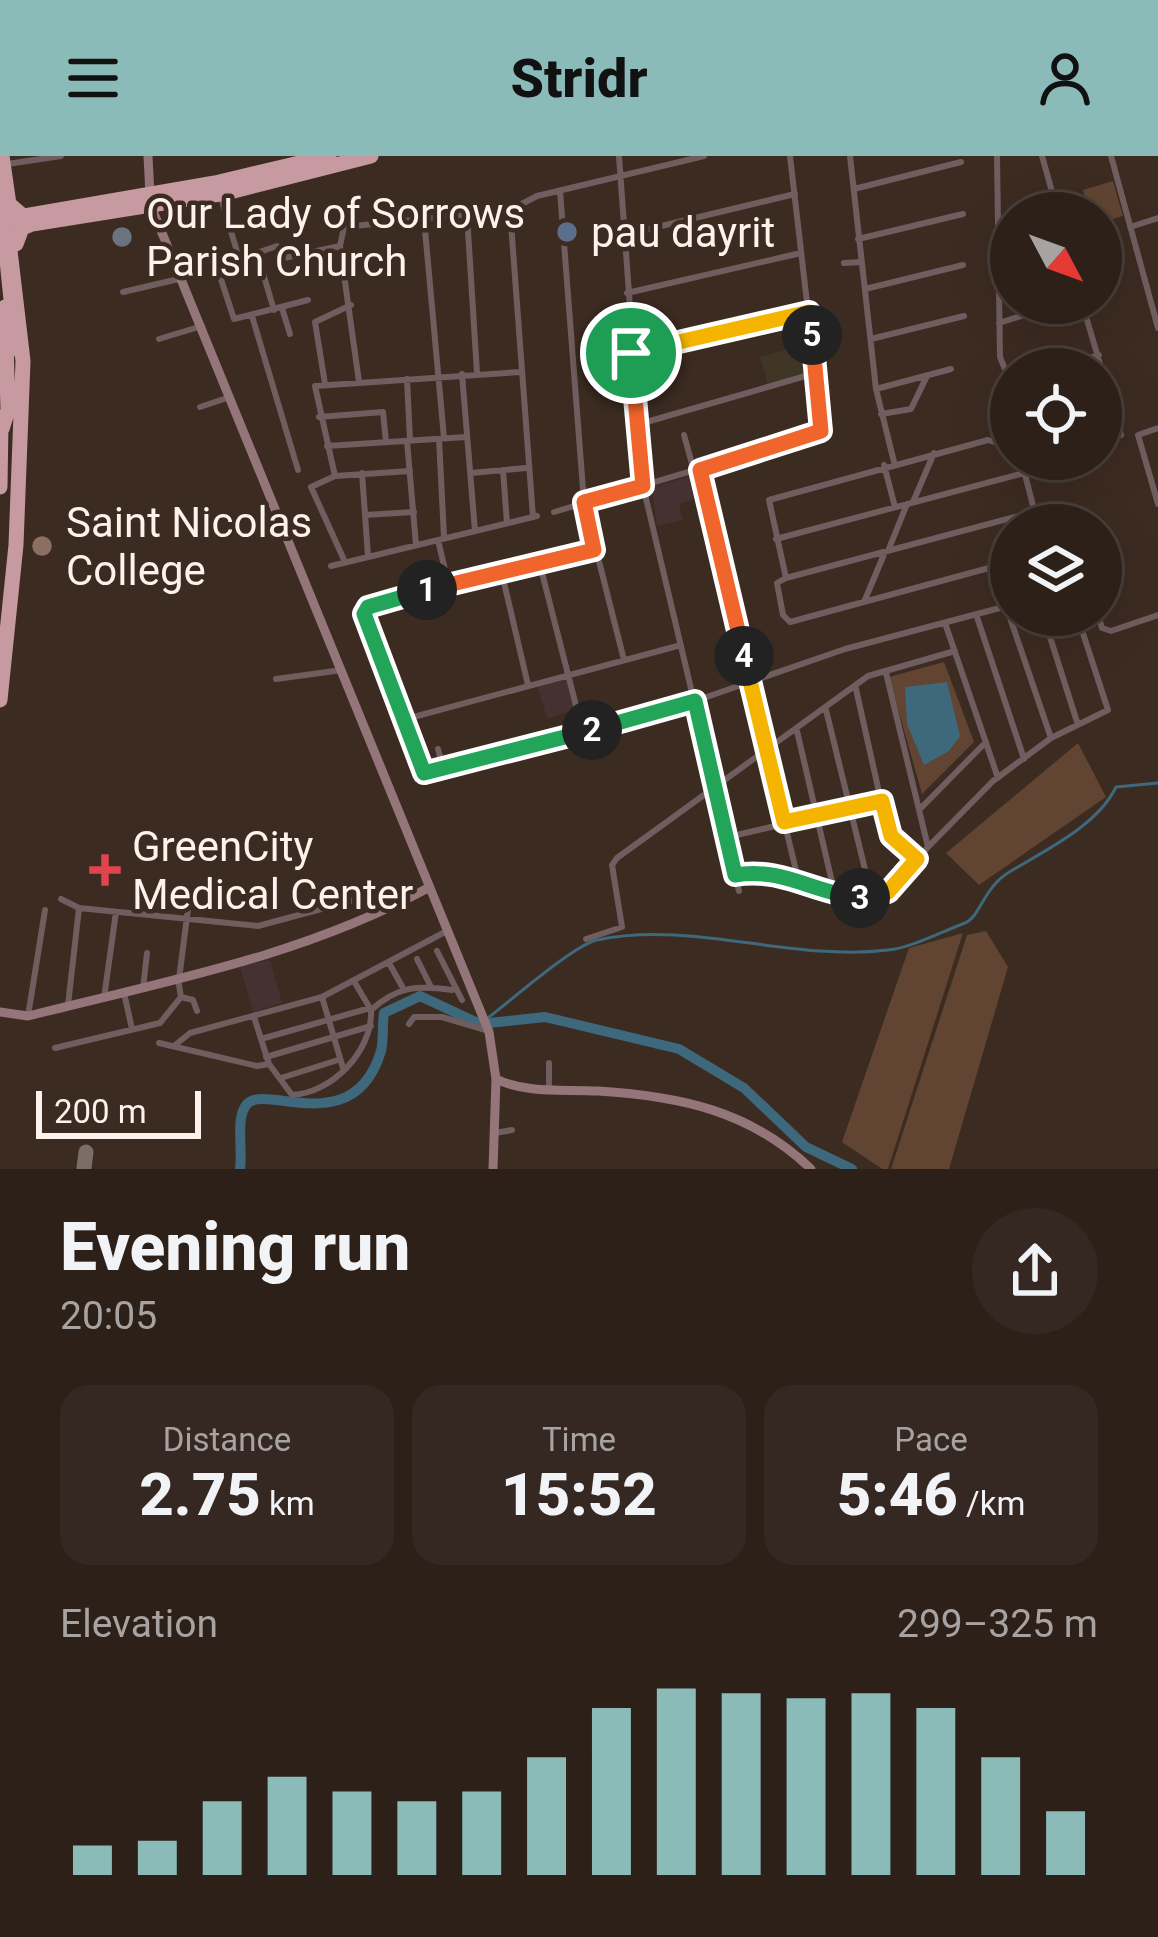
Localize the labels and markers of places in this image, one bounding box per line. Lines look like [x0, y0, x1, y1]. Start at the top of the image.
place label: Our Lady of Sorrows Parish Church [146, 189, 525, 286]
place label: pau dayrit [591, 208, 775, 257]
marker: pau dayrit [554, 219, 580, 245]
marker: Our Lady of Sorrows Parish Church [109, 224, 135, 250]
pin [580, 302, 682, 404]
pin: 5 [782, 305, 842, 365]
place label: Saint Nicolas College [66, 498, 312, 595]
marker: Saint Nicolas College [29, 533, 55, 559]
pin: 1 [397, 560, 457, 620]
pin: 4 [714, 626, 774, 686]
pin: 2 [562, 700, 622, 760]
place label: GreenCity Medical Center [132, 822, 413, 919]
marker: GreenCity Medical Center [89, 854, 121, 886]
pin: 3 [830, 868, 890, 928]

